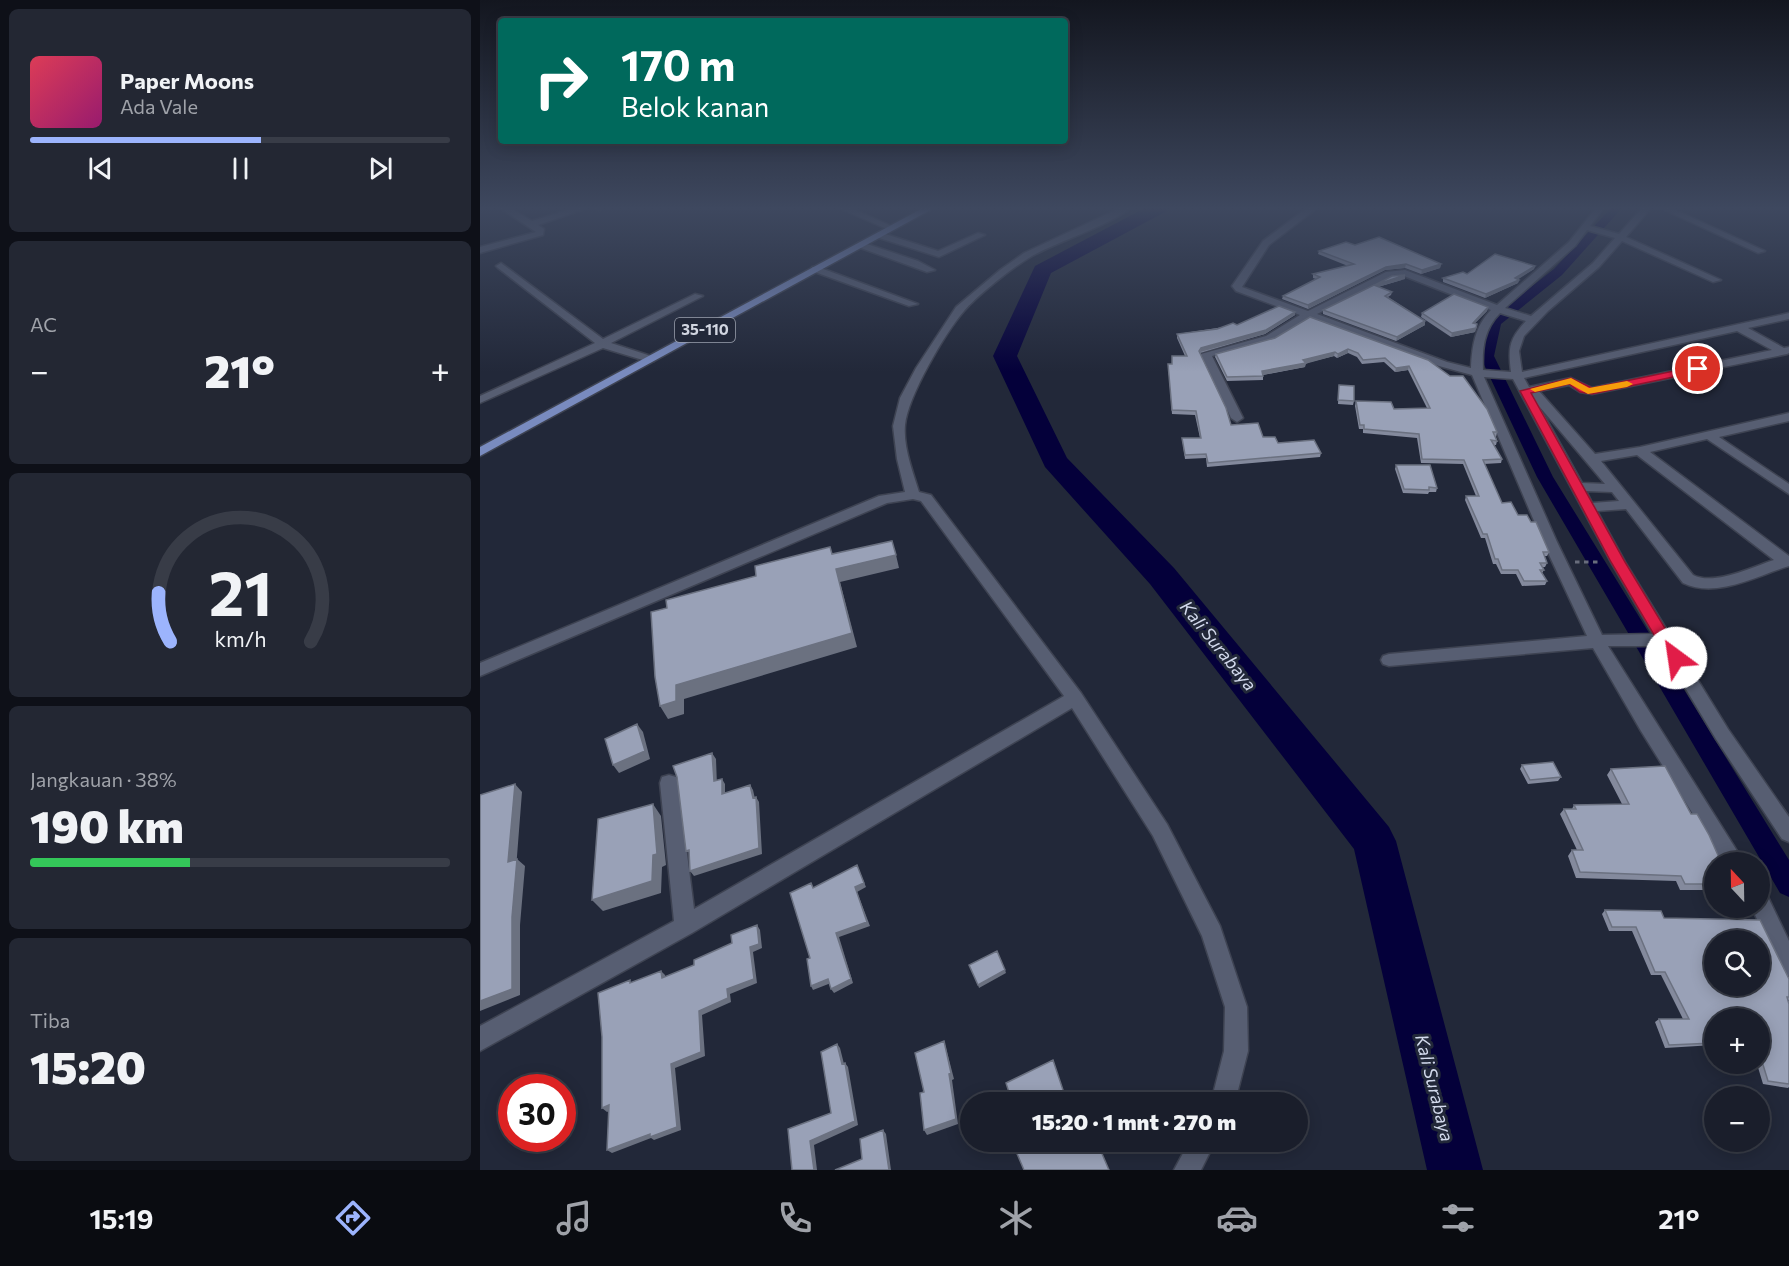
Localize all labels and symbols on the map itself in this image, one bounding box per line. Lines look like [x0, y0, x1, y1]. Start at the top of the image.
road number: 35-110 [675, 318, 735, 342]
pin [1672, 343, 1723, 394]
water label: Kali Surabaya [1176, 596, 1262, 695]
position arrow [1644, 626, 1708, 690]
north arrow [1704, 852, 1770, 918]
water label: Kali Surabaya [1411, 1032, 1459, 1143]
speed limit sign: 30 [498, 1074, 576, 1152]

